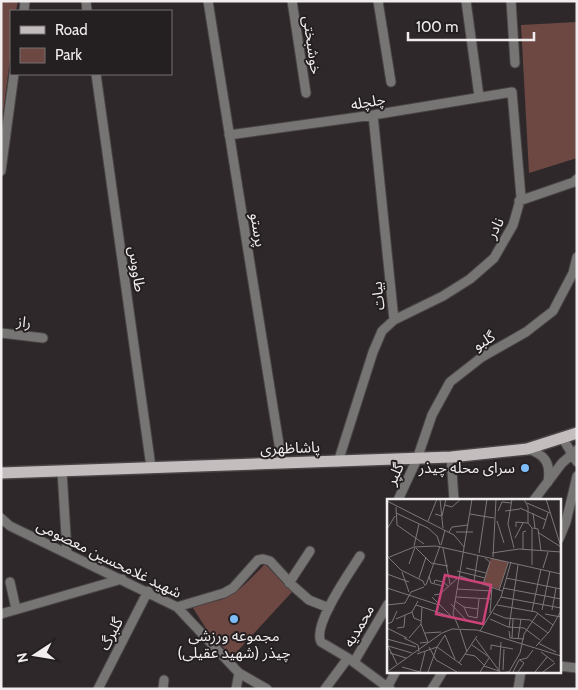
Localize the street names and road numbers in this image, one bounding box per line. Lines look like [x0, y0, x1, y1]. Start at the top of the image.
street label: خوشبختی [299, 15, 325, 76]
street label: چلچله [349, 90, 387, 115]
street label: پرستو [245, 212, 270, 249]
street label: نادر [482, 214, 508, 242]
street label: طاووس [125, 245, 149, 293]
street label: بیات [368, 281, 388, 311]
street label: راز [15, 312, 32, 332]
street label: گلبو [470, 327, 499, 355]
street label: پاشاظهری [260, 438, 320, 459]
street label: گلپر [382, 459, 409, 489]
street label: شهید غلامحسین معصومی [34, 516, 185, 602]
street label: محمدیه [340, 602, 378, 650]
street label: گلبرگ [95, 614, 127, 653]

